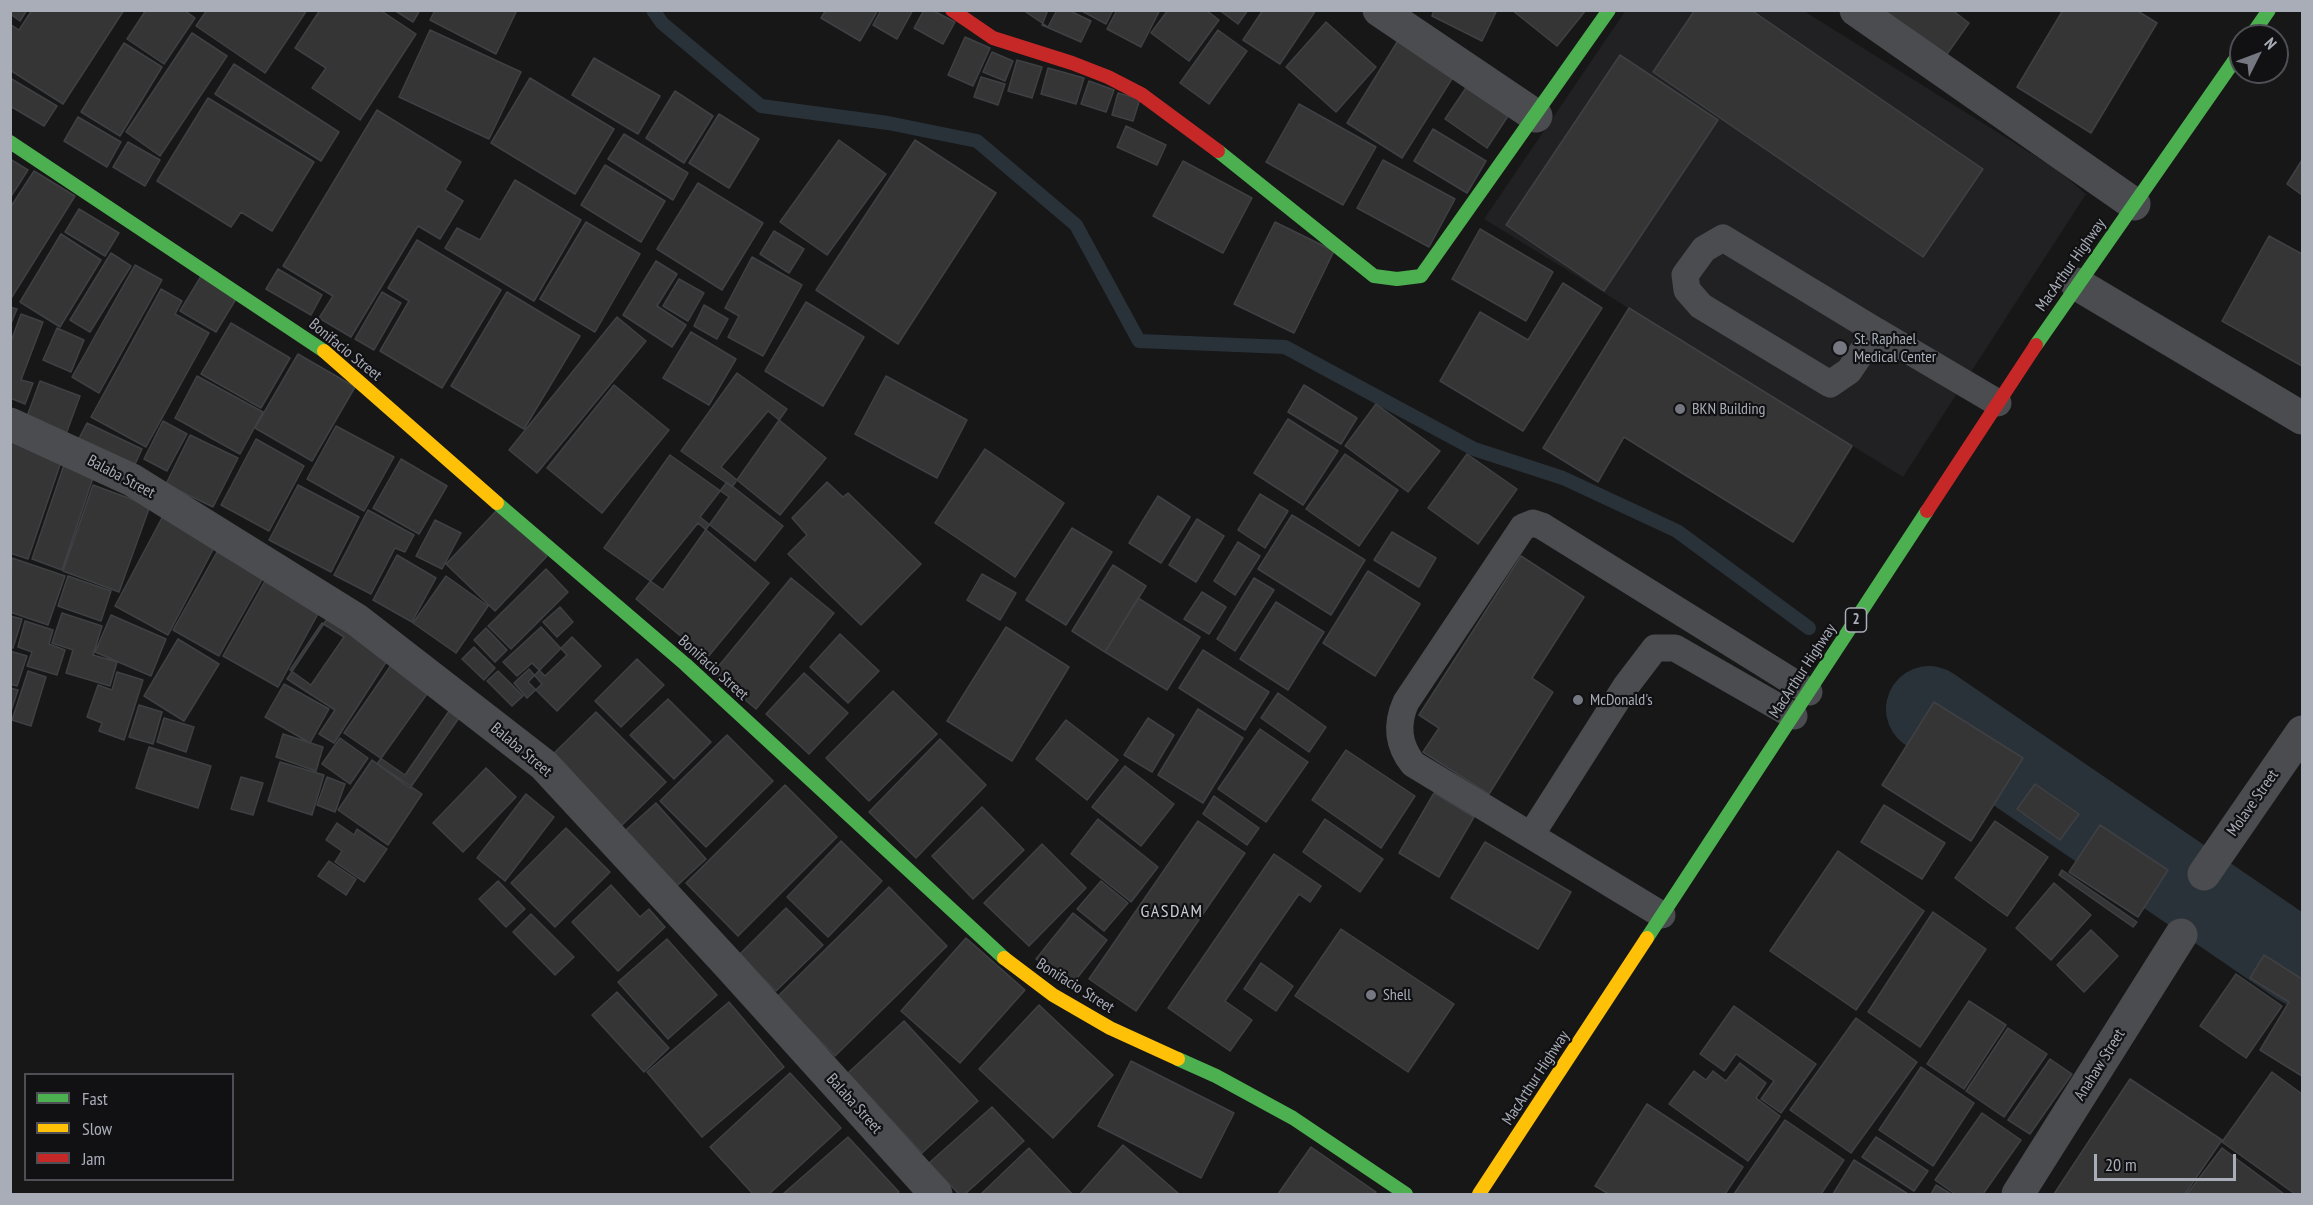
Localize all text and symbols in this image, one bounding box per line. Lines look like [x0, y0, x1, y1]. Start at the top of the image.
north arrow [2229, 24, 2289, 84]
text: N [2261, 33, 2281, 53]
street label: MacArthur Highway [2032, 215, 2110, 315]
street label: Bonifacio Street [305, 315, 385, 385]
place label: St. Raphael Medical Center [1854, 329, 1936, 367]
marker: St. Raphael Medical Center [1831, 339, 1849, 357]
place label: BKN Building [1692, 399, 1765, 419]
marker: BKN Building [1673, 402, 1687, 416]
street label: Balaba Street [84, 451, 158, 503]
road number: 2 [1846, 608, 1866, 632]
street label: MacArthur Highway [1765, 620, 1841, 722]
street label: Bonifacio Street [674, 631, 752, 705]
place label: McDonald's [1590, 690, 1653, 710]
marker: McDonald's [1571, 693, 1585, 707]
street label: Balaba Street [487, 719, 555, 781]
street label: Molave Street [2223, 766, 2283, 840]
district label: GASDAM [1140, 901, 1204, 923]
street label: Bonifacio Street [1033, 955, 1117, 1017]
place label: Shell [1383, 985, 1411, 1005]
marker: Shell [1364, 988, 1378, 1002]
street label: Anahaw Street [2071, 1026, 2129, 1104]
street label: MacArthur Highway [1498, 1027, 1574, 1129]
street label: Balaba Street [822, 1070, 886, 1138]
legend [24, 1073, 234, 1181]
text: Fast [82, 1087, 108, 1110]
text: Slow [82, 1117, 112, 1140]
scale bar [2097, 1142, 2240, 1180]
text: Jam [82, 1147, 105, 1170]
text: 20 m [2105, 1153, 2137, 1176]

